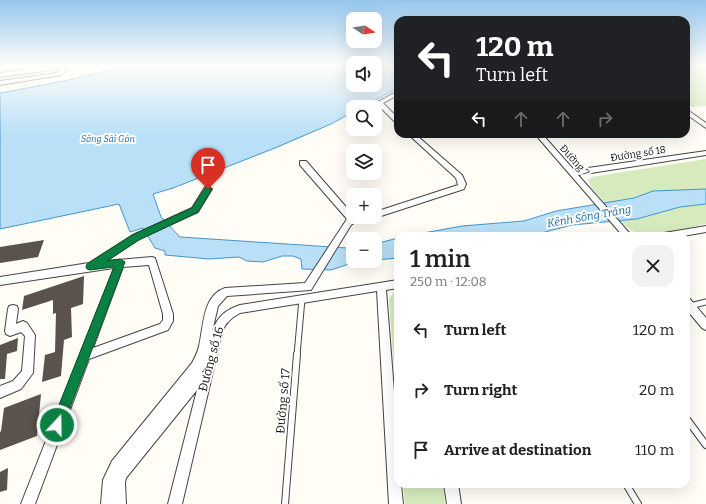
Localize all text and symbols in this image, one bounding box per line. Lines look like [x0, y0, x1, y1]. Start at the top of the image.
north arrow [346, 12, 382, 48]
map controls [346, 12, 382, 268]
text: 120 m [476, 30, 553, 63]
icon: left [410, 32, 462, 84]
button: sound [346, 56, 382, 92]
text: Turn left [476, 64, 548, 86]
button: search [346, 100, 382, 136]
icon: left [468, 108, 490, 130]
icon: ahead [510, 108, 532, 130]
icon: ahead [552, 108, 574, 130]
icon: right [594, 108, 616, 130]
water label: Sông Sài Gòn [81, 134, 135, 144]
street label: Đường 7 [557, 142, 591, 179]
street label: Đường số 18 [609, 142, 667, 164]
button: layers [346, 144, 382, 180]
pin [191, 148, 225, 189]
icon: arrive [197, 154, 219, 176]
button: + [346, 188, 382, 224]
water label: Kênh Sông Trăng [546, 203, 632, 230]
button: − [346, 232, 382, 268]
text: 1 min [410, 245, 470, 273]
button: close [632, 245, 674, 287]
text: 250 m · 12:08 [410, 274, 487, 289]
icon: left [410, 319, 432, 341]
text: Turn left [444, 321, 506, 339]
text: 120 m [633, 321, 674, 339]
street label: Đường số 16 [195, 325, 226, 393]
street label: Đường số 17 [272, 368, 293, 434]
icon: right [410, 379, 432, 401]
text: Turn right [444, 381, 517, 399]
text: 20 m [639, 381, 674, 399]
position arrow [36, 404, 78, 446]
icon: arrive [410, 439, 432, 461]
text: Arrive at destination [444, 441, 591, 459]
text: 110 m [635, 441, 674, 459]

